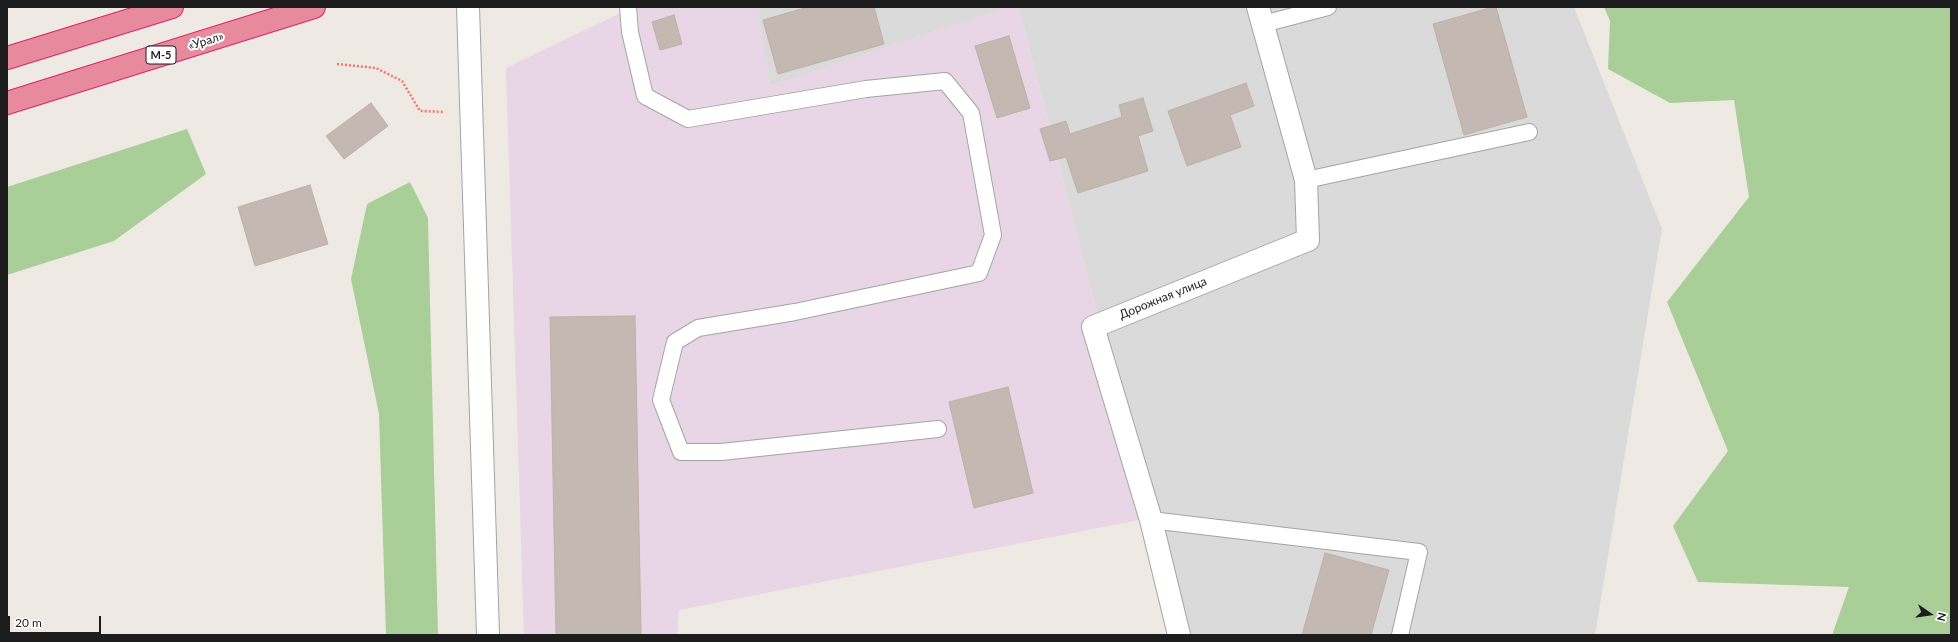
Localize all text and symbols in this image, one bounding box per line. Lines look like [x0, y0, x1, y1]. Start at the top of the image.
street label: «Урал» [187, 29, 225, 53]
road number: М-5 [146, 46, 176, 64]
street label: Дорожная улица [1117, 274, 1209, 322]
north arrow [1910, 594, 1950, 634]
scale bar [10, 608, 103, 634]
text: N [1935, 611, 1949, 622]
text: 20 m [15, 615, 42, 630]

